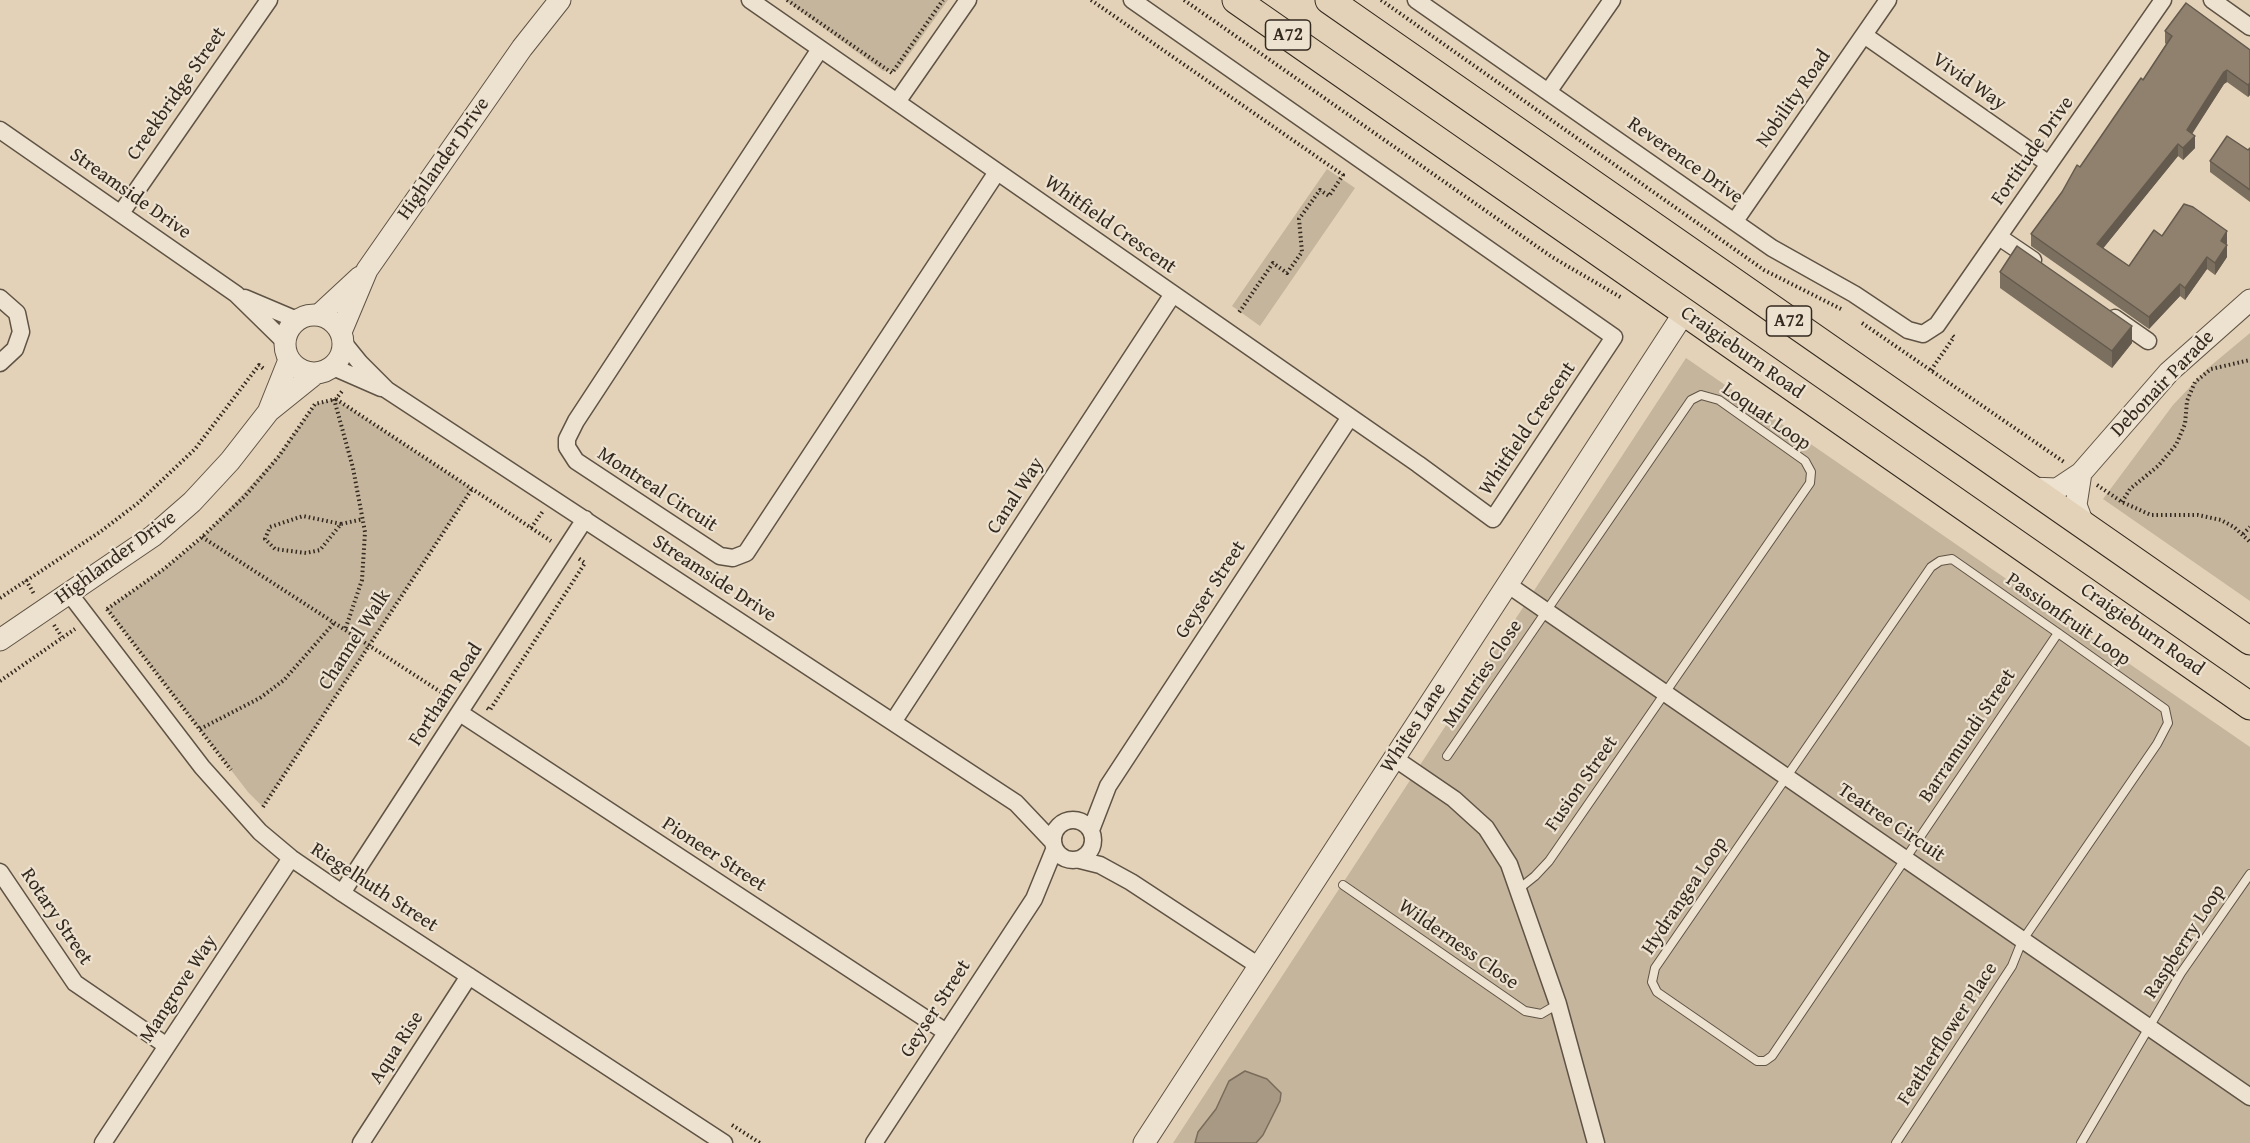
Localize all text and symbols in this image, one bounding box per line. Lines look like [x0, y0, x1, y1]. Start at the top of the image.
road number: A72 [1266, 20, 1310, 50]
street label: Creekbridge Street [122, 23, 232, 165]
street label: Nobility Road [1752, 46, 1836, 152]
street label: Vivid Way [1927, 48, 2011, 116]
street label: Fortitude Drive [1987, 92, 2079, 210]
street label: Highlander Drive [393, 93, 495, 225]
street label: Reverence Drive [1622, 112, 1748, 210]
street label: Streamside Drive [65, 143, 195, 245]
street label: Whitfield Crescent [1039, 171, 1181, 279]
street label: Craigieburn Road [1675, 301, 1809, 405]
road number: A72 [1766, 306, 1812, 336]
street label: Debonair Parade [2106, 326, 2220, 442]
street label: Whitfield Crescent [1475, 358, 1581, 500]
street label: Loquat Loop [1717, 378, 1815, 456]
street label: Montreal Circuit [592, 442, 722, 538]
street label: Canal Way [982, 453, 1050, 539]
street label: Highlander Drive [51, 506, 181, 610]
street label: Streamside Drive [648, 530, 780, 628]
street label: Geyser Street [1171, 537, 1251, 643]
street label: Passionfruit Loop [2001, 568, 2135, 672]
street label: Craigieburn Road [2075, 578, 2209, 682]
street label: Channel Walk [314, 585, 396, 695]
street label: Muntries Close [1438, 615, 1528, 733]
street label: Fortham Road [404, 639, 488, 751]
street label: Barramundi Street [1914, 665, 2022, 807]
street label: Whites Lane [1376, 679, 1452, 777]
street label: Fusion Street [1540, 732, 1624, 836]
street label: Teatree Circuit [1833, 778, 1949, 868]
street label: Pioneer Street [657, 812, 771, 898]
street label: Hydrangea Loop [1637, 833, 1733, 959]
street label: Riegelhuth Street [306, 838, 442, 938]
street label: Rotary Street [15, 864, 97, 970]
street label: Raspberry Loop [2139, 880, 2231, 1004]
street label: Wilderness Close [1393, 895, 1523, 995]
street label: Mangrove Way [135, 931, 223, 1047]
street label: Geyser Street [896, 956, 976, 1062]
street label: Featherflower Place [1893, 958, 2003, 1110]
street label: Aqua Rise [365, 1007, 429, 1089]

